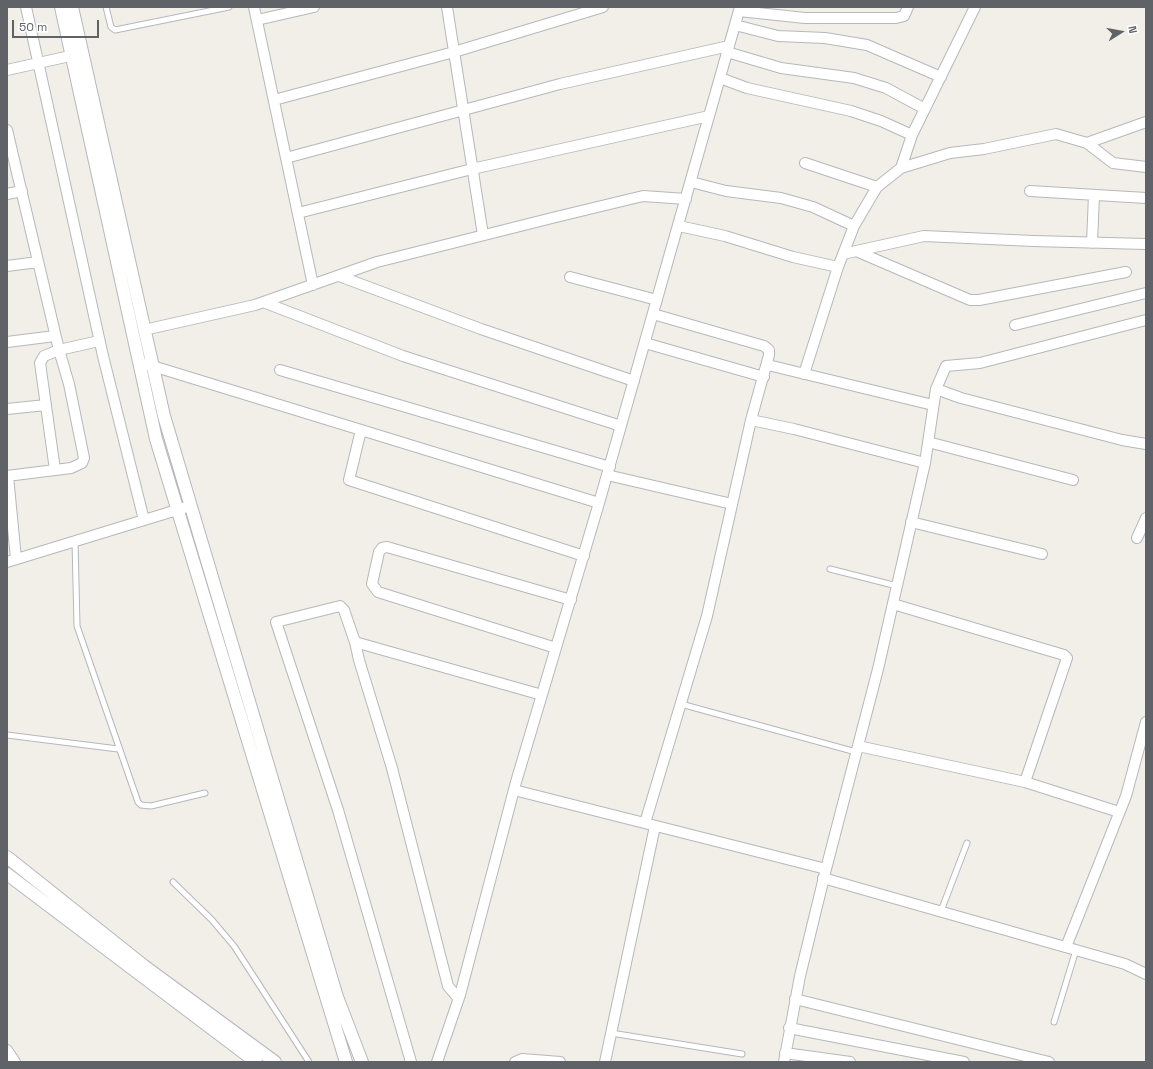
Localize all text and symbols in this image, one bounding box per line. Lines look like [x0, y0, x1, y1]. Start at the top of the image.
scale bar [14, 12, 101, 38]
north arrow [1101, 12, 1141, 52]
text: 50 m [19, 19, 47, 35]
text: N [1125, 25, 1140, 35]

